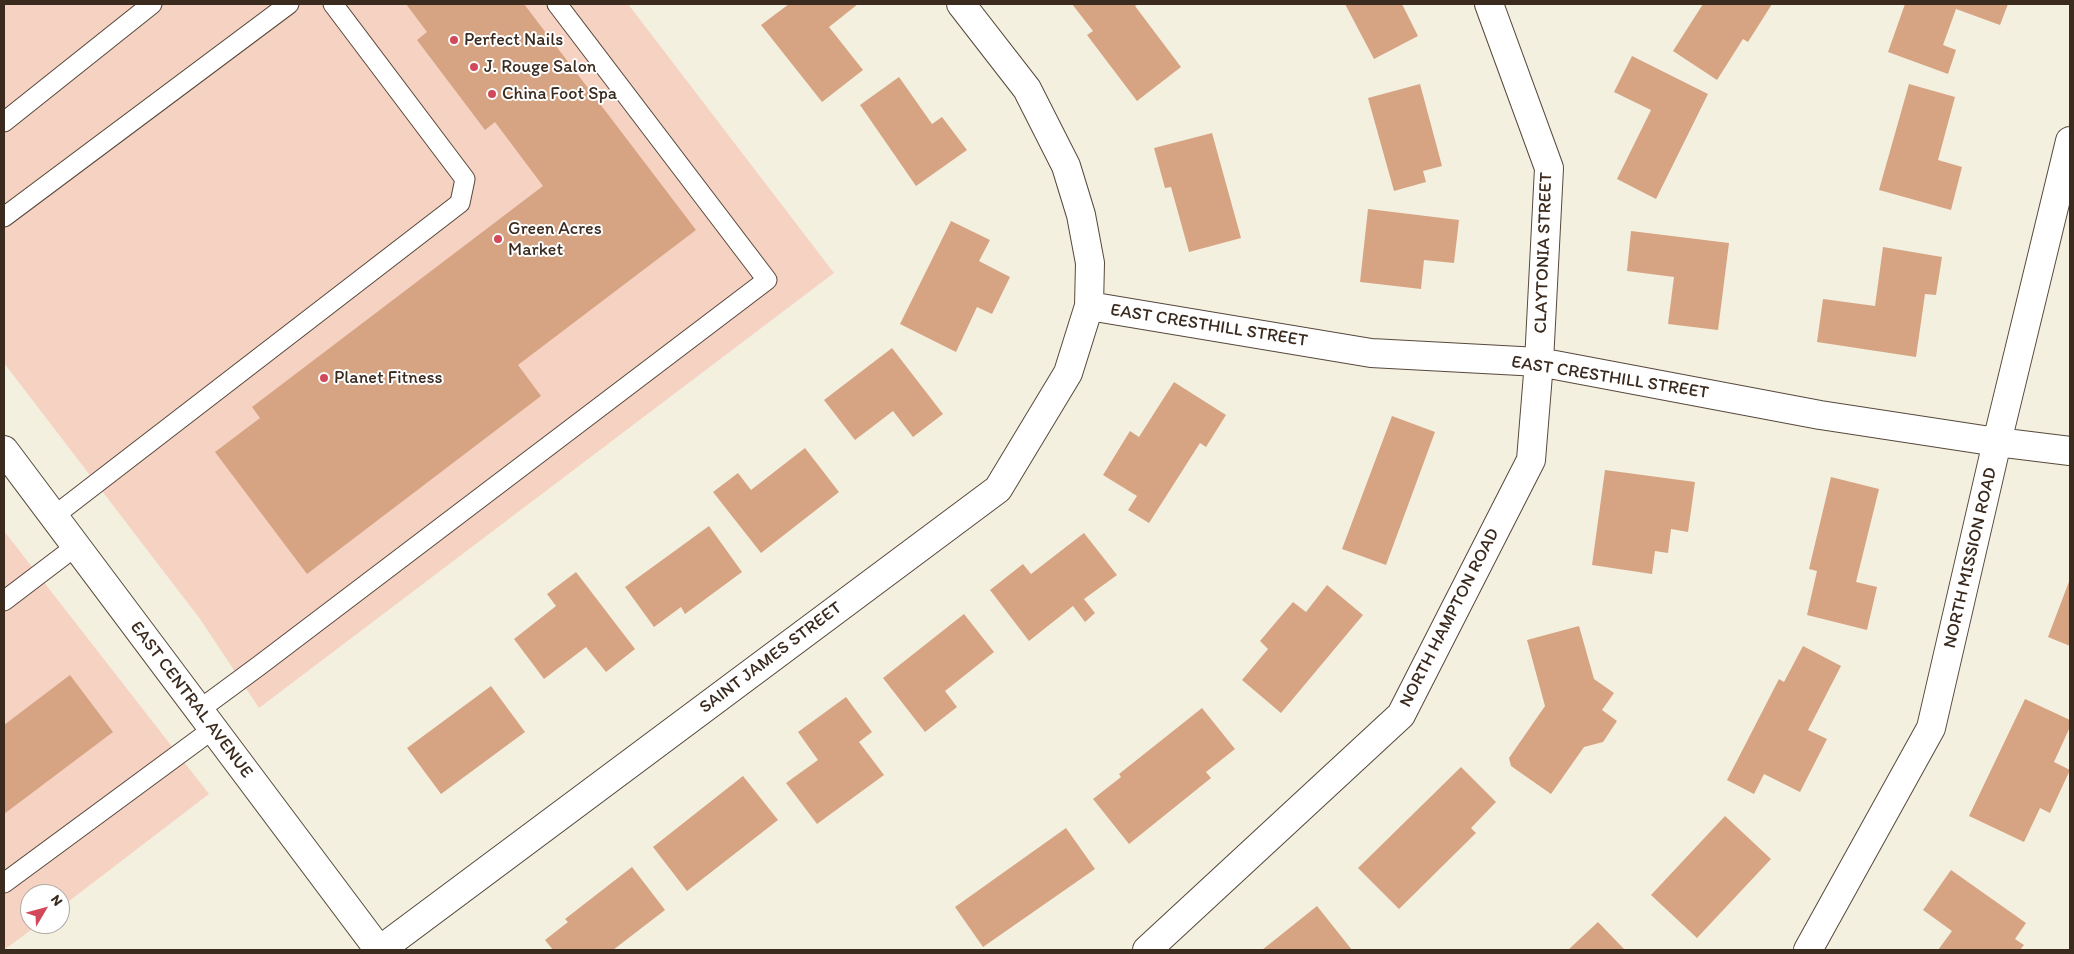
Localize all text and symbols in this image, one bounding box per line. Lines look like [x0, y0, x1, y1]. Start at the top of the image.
place label: Perfect Nails [464, 29, 563, 51]
marker: Perfect Nails [448, 34, 460, 46]
place label: J. Rouge Salon [484, 56, 596, 78]
marker: J. Rouge Salon [468, 61, 480, 73]
place label: China Foot Spa [502, 83, 617, 105]
marker: China Foot Spa [486, 88, 498, 100]
street label: CLAYTONIA STREET [1530, 172, 1558, 334]
place label: Green Acres Market [508, 218, 602, 260]
marker: Green Acres Market [492, 233, 504, 245]
street label: EAST CRESTHILL STREET [1109, 300, 1309, 352]
street label: EAST CRESTHILL STREET [1510, 352, 1710, 404]
place label: Planet Fitness [334, 367, 443, 389]
marker: Planet Fitness [318, 372, 330, 384]
street label: NORTH MISSION ROAD [1940, 466, 2002, 650]
street label: NORTH HAMPTON ROAD [1395, 525, 1505, 711]
street label: SAINT JAMES STREET [695, 597, 847, 719]
street label: EAST CENTRAL AVENUE [125, 617, 257, 783]
north arrow [20, 884, 70, 934]
text: N [47, 891, 66, 909]

